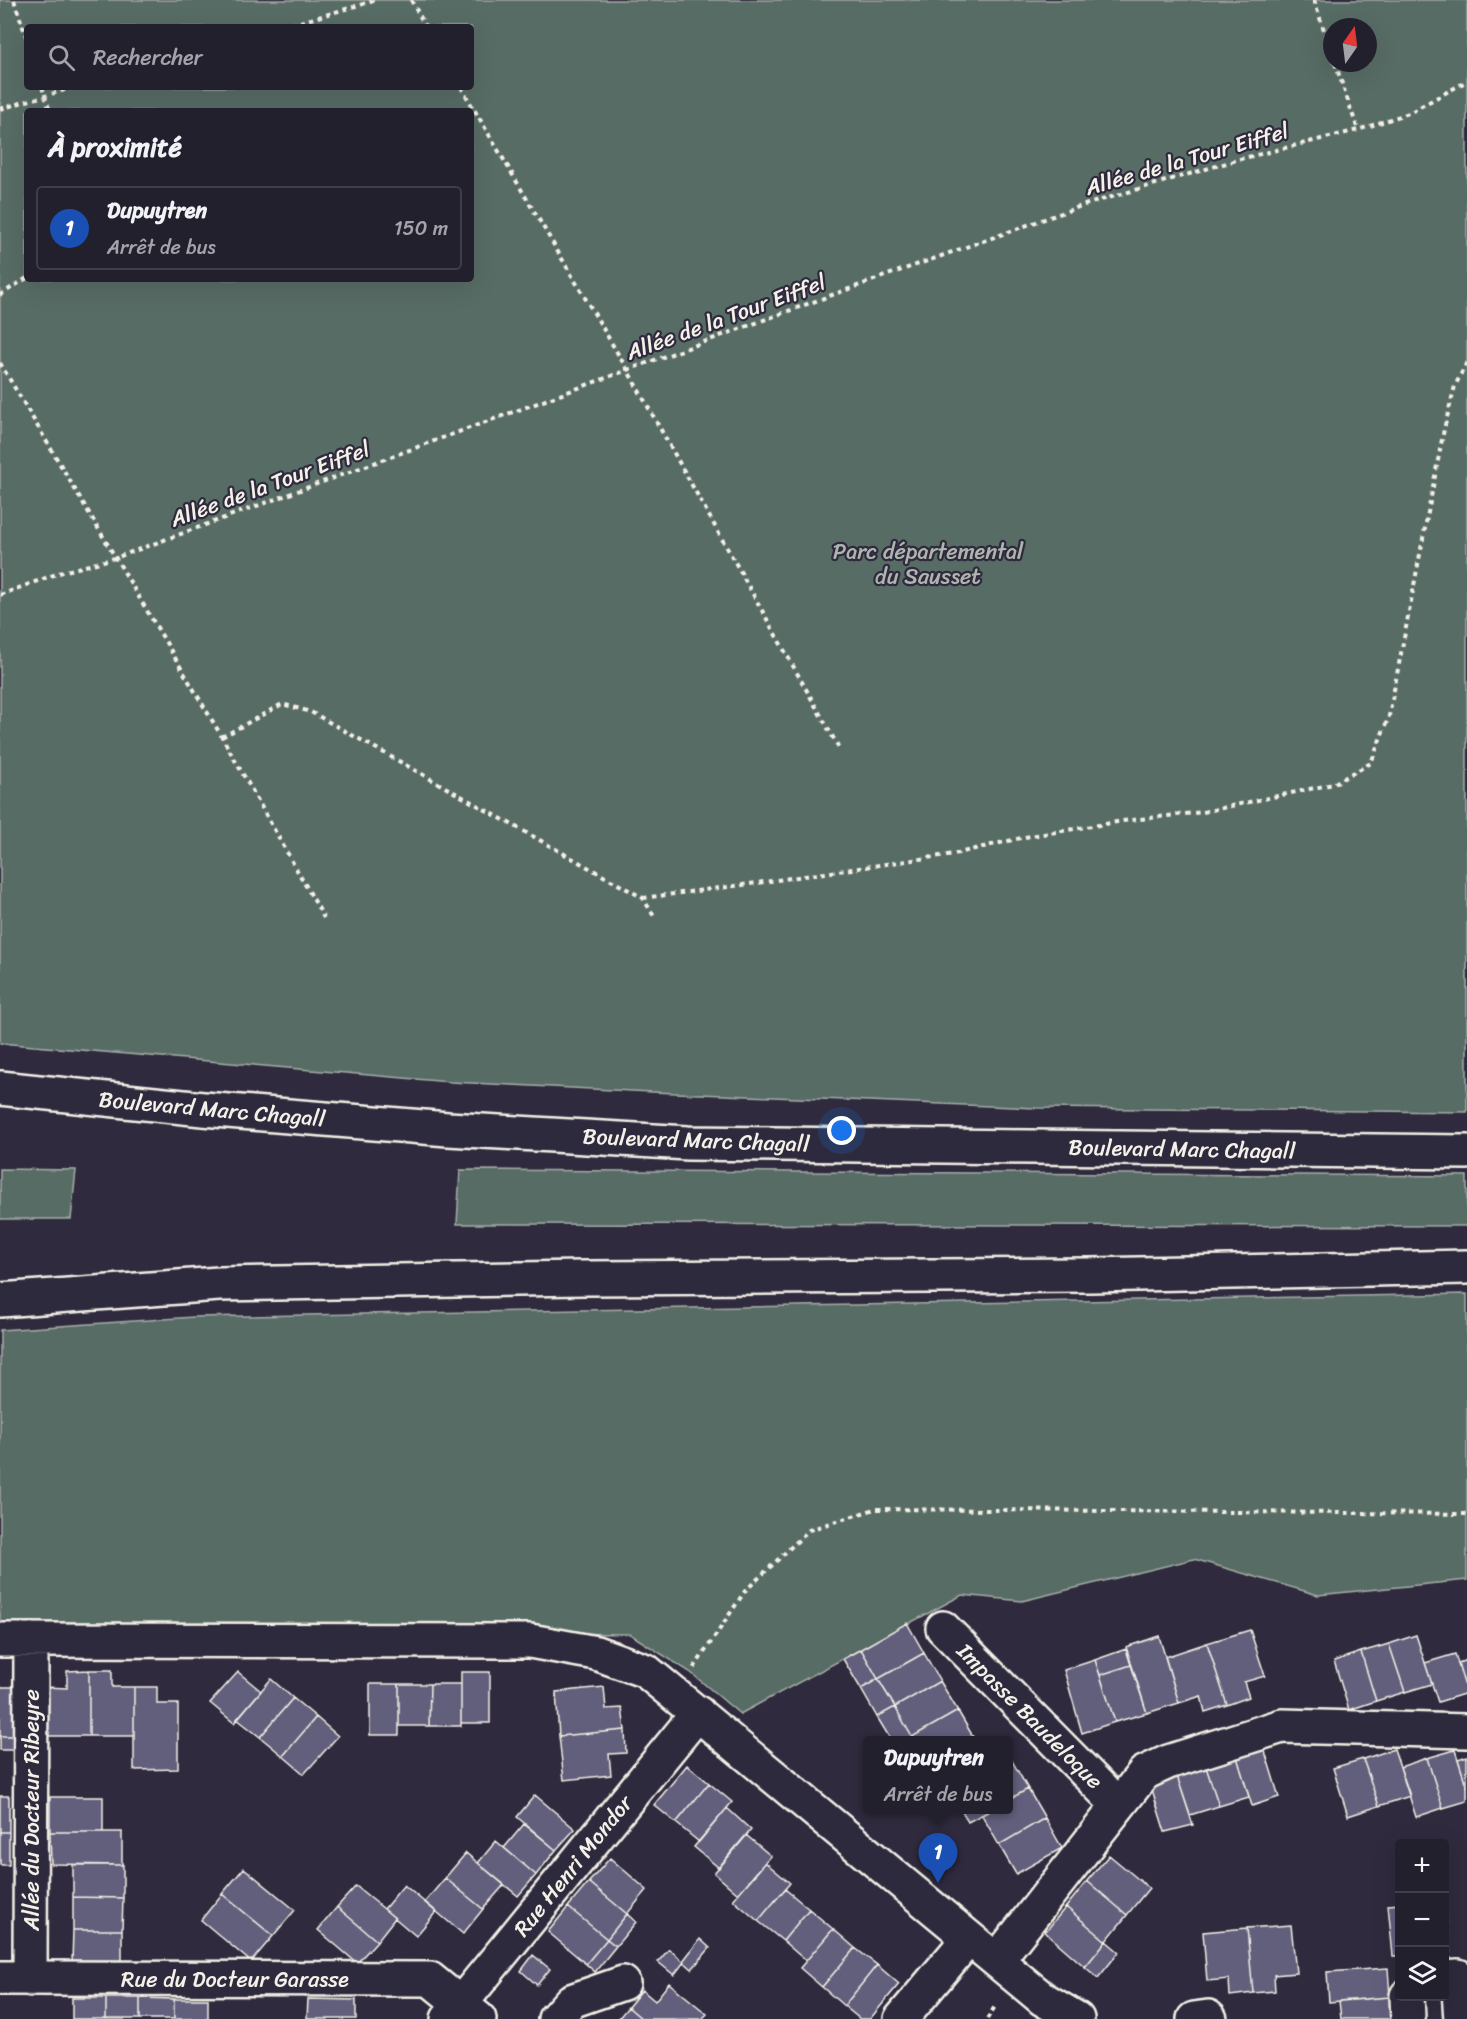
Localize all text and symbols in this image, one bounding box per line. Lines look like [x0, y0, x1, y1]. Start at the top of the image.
north arrow [1323, 18, 1377, 72]
search box [24, 24, 474, 90]
text: Rechercher [93, 38, 203, 77]
icon: search [45, 41, 78, 74]
street label: Allée de la Tour Eiffel [1080, 111, 1294, 207]
text: À proximité [48, 124, 182, 170]
text: Dupuytren [107, 191, 207, 230]
text: 1 [65, 211, 74, 246]
text: 150 m [394, 211, 448, 246]
text: Arrêt de bus [107, 230, 216, 265]
street label: Allée de la Tour Eiffel [620, 262, 832, 372]
street label: Allée de la Tour Eiffel [164, 429, 376, 539]
park label: Parc départemental du Sausset [833, 532, 1024, 596]
street label: Boulevard Marc Chagall [97, 1080, 328, 1138]
your location [827, 1116, 856, 1145]
street label: Boulevard Marc Chagall [582, 1117, 811, 1163]
street label: Boulevard Marc Chagall [1068, 1128, 1297, 1170]
street label: Impasse Baudeloque [947, 1633, 1113, 1799]
street label: Allée du Docteur Ribeyre [12, 1689, 51, 1932]
popup [863, 1736, 1013, 1814]
text: Dupuytren [884, 1738, 984, 1777]
text: Arrêt de bus [884, 1777, 992, 1812]
street label: Rue Henri Mondor [503, 1785, 644, 1946]
pin: 1 [918, 1834, 958, 1883]
map controls [1395, 1839, 1449, 2001]
button: + [1395, 1839, 1449, 1893]
button: − [1395, 1893, 1449, 1947]
button: layers [1395, 1947, 1449, 2001]
street label: Rue du Docteur Garasse [121, 1960, 349, 1999]

